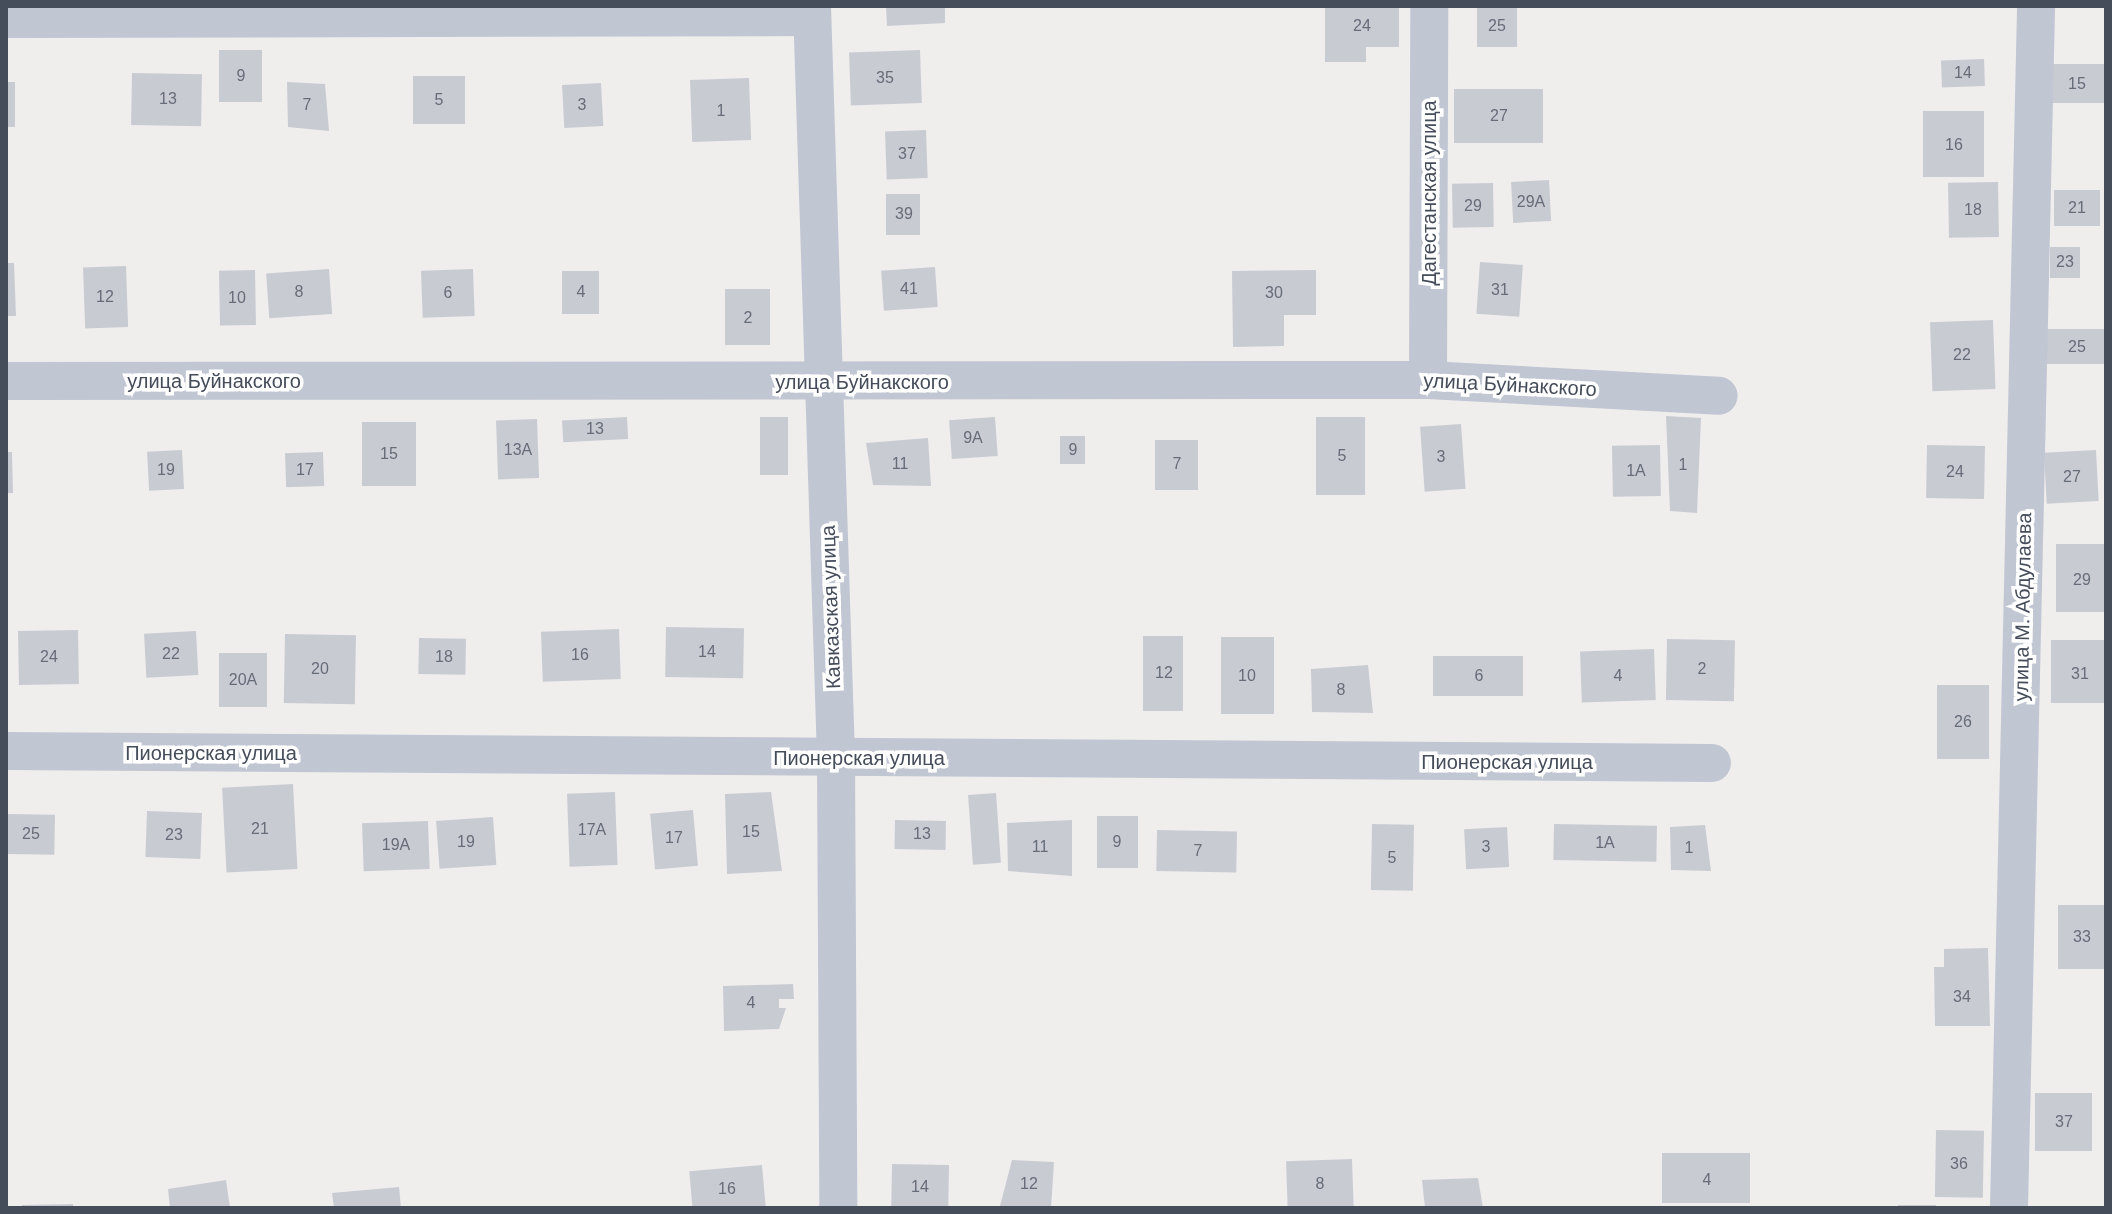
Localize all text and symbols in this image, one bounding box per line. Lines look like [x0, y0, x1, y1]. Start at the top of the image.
house number: 24 [1353, 16, 1371, 36]
house number: 25 [1488, 16, 1506, 36]
house number: 14 [1954, 63, 1972, 83]
house number: 9 [237, 66, 245, 86]
house number: 35 [876, 68, 894, 88]
house number: 15 [2068, 74, 2086, 94]
house number: 13 [159, 89, 177, 109]
house number: 5 [435, 90, 443, 110]
house number: 7 [303, 95, 311, 115]
house number: 3 [578, 95, 586, 115]
street label: Дагестанская улица [1417, 100, 1441, 286]
house number: 1 [717, 101, 725, 121]
house number: 27 [1490, 106, 1508, 126]
house number: 16 [1945, 135, 1963, 155]
house number: 37 [898, 144, 916, 164]
house number: 29А [1517, 192, 1545, 212]
house number: 29 [1464, 196, 1482, 216]
house number: 21 [2068, 198, 2086, 218]
house number: 18 [1964, 200, 1982, 220]
house number: 39 [895, 204, 913, 224]
house number: 23 [2056, 252, 2074, 272]
house number: 41 [900, 279, 918, 299]
house number: 31 [1491, 280, 1509, 300]
house number: 8 [295, 282, 303, 302]
house number: 4 [577, 282, 585, 302]
house number: 6 [444, 283, 452, 303]
house number: 30 [1265, 283, 1283, 303]
house number: 12 [96, 287, 114, 307]
house number: 10 [228, 288, 246, 308]
house number: 2 [744, 308, 752, 328]
house number: 25 [2068, 337, 2086, 357]
house number: 22 [1953, 345, 1971, 365]
street label: улица Буйнакского [1423, 368, 1597, 402]
street label: улица Буйнакского [127, 369, 301, 393]
street label: улица Буйнакского [775, 370, 949, 394]
house number: 13 [586, 419, 604, 439]
house number: 9А [963, 428, 983, 448]
house number: 13А [504, 440, 532, 460]
house number: 9 [1069, 440, 1077, 460]
house number: 15 [380, 444, 398, 464]
house number: 5 [1338, 446, 1346, 466]
house number: 3 [1437, 447, 1445, 467]
house number: 11 [892, 454, 908, 474]
house number: 7 [1173, 454, 1181, 474]
house number: 1 [1679, 455, 1687, 475]
house number: 19 [157, 460, 175, 480]
house number: 17 [296, 460, 314, 480]
house number: 1А [1626, 461, 1646, 481]
house number: 24 [1946, 462, 1964, 482]
house number: 27 [2063, 467, 2081, 487]
street label: улица М. Абдулаева [2009, 512, 2037, 702]
street label: Кавказская улица [816, 525, 846, 689]
house number: 29 [2073, 570, 2091, 590]
house number: 14 [698, 642, 716, 662]
house number: 22 [162, 644, 180, 664]
house number: 16 [571, 645, 589, 665]
house number: 24 [40, 647, 58, 667]
house number: 18 [435, 647, 453, 667]
house number: 20 [311, 659, 329, 679]
house number: 2 [1698, 659, 1706, 679]
house number: 12 [1155, 663, 1173, 683]
house number: 31 [2071, 664, 2089, 684]
house number: 10 [1238, 666, 1256, 686]
house number: 6 [1475, 666, 1483, 686]
house number: 4 [1614, 666, 1622, 686]
house number: 20А [229, 670, 257, 690]
house number: 8 [1337, 680, 1345, 700]
house number: 26 [1954, 712, 1972, 732]
street label: Пионерская улица [125, 741, 297, 765]
street label: Пионерская улица [773, 746, 945, 770]
street label: Пионерская улица [1421, 750, 1593, 774]
house number: 21 [251, 819, 269, 839]
house number: 17А [578, 820, 606, 840]
house number: 15 [742, 822, 760, 842]
house number: 25 [22, 824, 40, 844]
house number: 13 [913, 824, 931, 844]
house number: 23 [165, 825, 183, 845]
house number: 17 [665, 828, 683, 848]
house number: 19 [457, 832, 475, 852]
house number: 9 [1113, 832, 1121, 852]
house number: 1А [1595, 833, 1615, 853]
house number: 19А [382, 835, 410, 855]
house number: 11 [1032, 837, 1048, 857]
house number: 3 [1482, 837, 1490, 857]
house number: 1 [1685, 838, 1693, 858]
house number: 7 [1194, 841, 1202, 861]
house number: 5 [1388, 848, 1396, 868]
house number: 33 [2073, 927, 2091, 947]
house number: 34 [1953, 987, 1971, 1007]
house number: 4 [747, 993, 755, 1013]
house number: 37 [2055, 1112, 2073, 1132]
house number: 36 [1950, 1154, 1968, 1174]
house number: 4 [1703, 1170, 1711, 1190]
house number: 12 [1020, 1174, 1038, 1194]
house number: 8 [1316, 1174, 1324, 1194]
house number: 14 [911, 1177, 929, 1197]
house number: 16 [718, 1179, 736, 1199]

